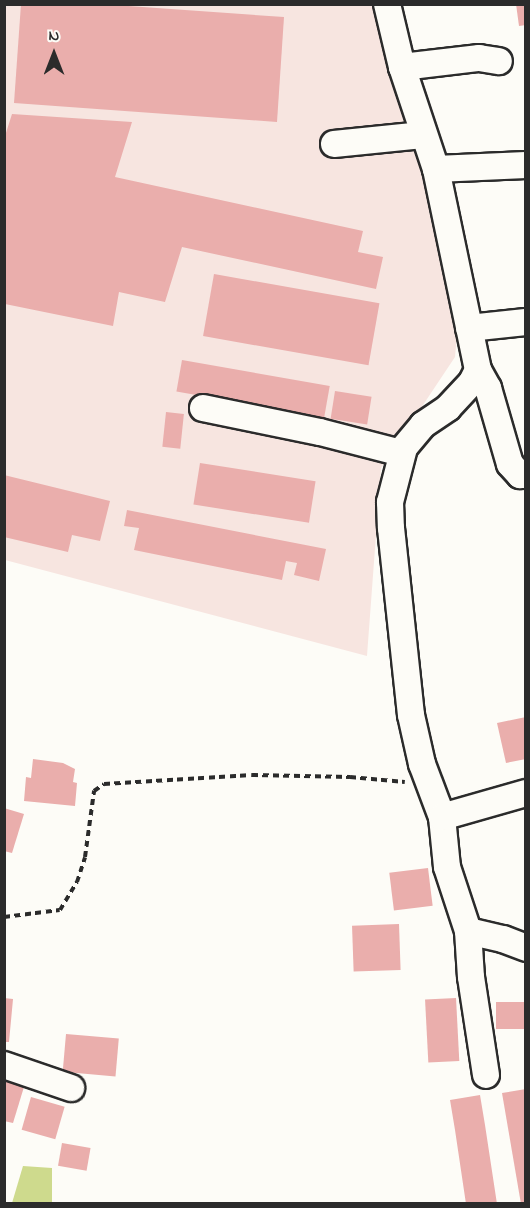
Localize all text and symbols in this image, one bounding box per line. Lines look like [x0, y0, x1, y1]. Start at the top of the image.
north arrow [24, 24, 84, 84]
text: N [49, 24, 59, 48]

